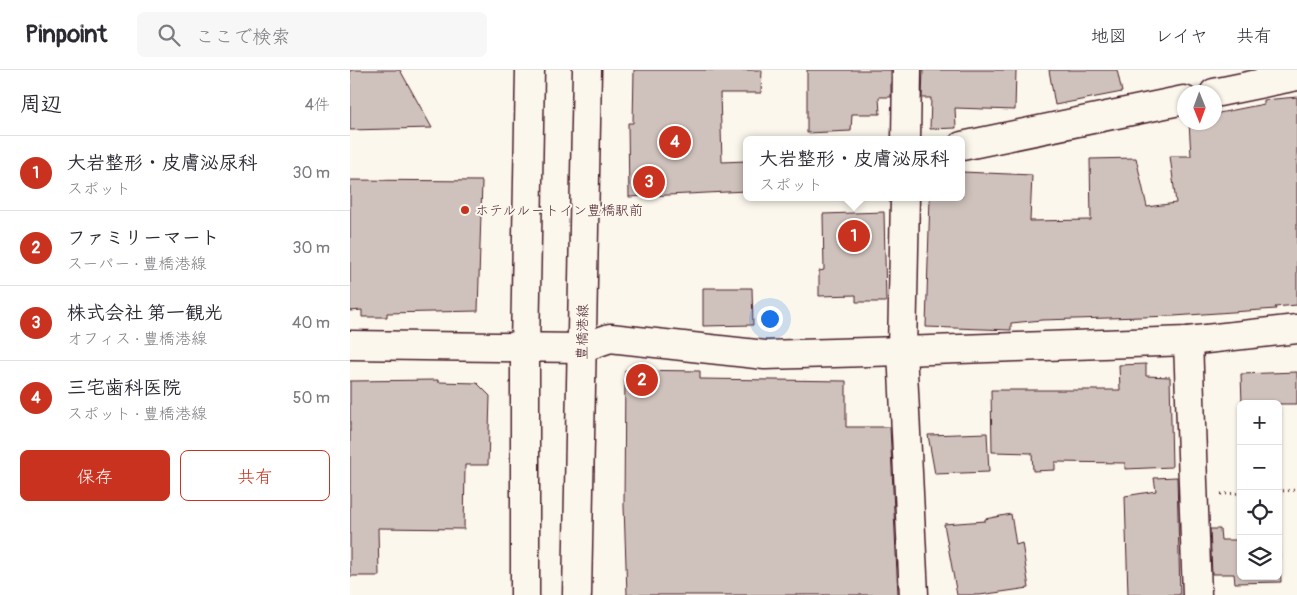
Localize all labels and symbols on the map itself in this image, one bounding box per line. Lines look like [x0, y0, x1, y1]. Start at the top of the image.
north arrow [1177, 85, 1222, 130]
pin: 4 [659, 123, 691, 161]
pin: 3 [633, 163, 665, 201]
place label: ホテルルートイン豊橋駅前 [475, 202, 643, 219]
marker: ホテルルートイン豊橋駅前 [459, 204, 471, 216]
pin: 1 [838, 217, 870, 255]
street label: 豊橋港線 [574, 304, 591, 360]
your location [757, 306, 783, 332]
pin: 2 [626, 361, 658, 399]

